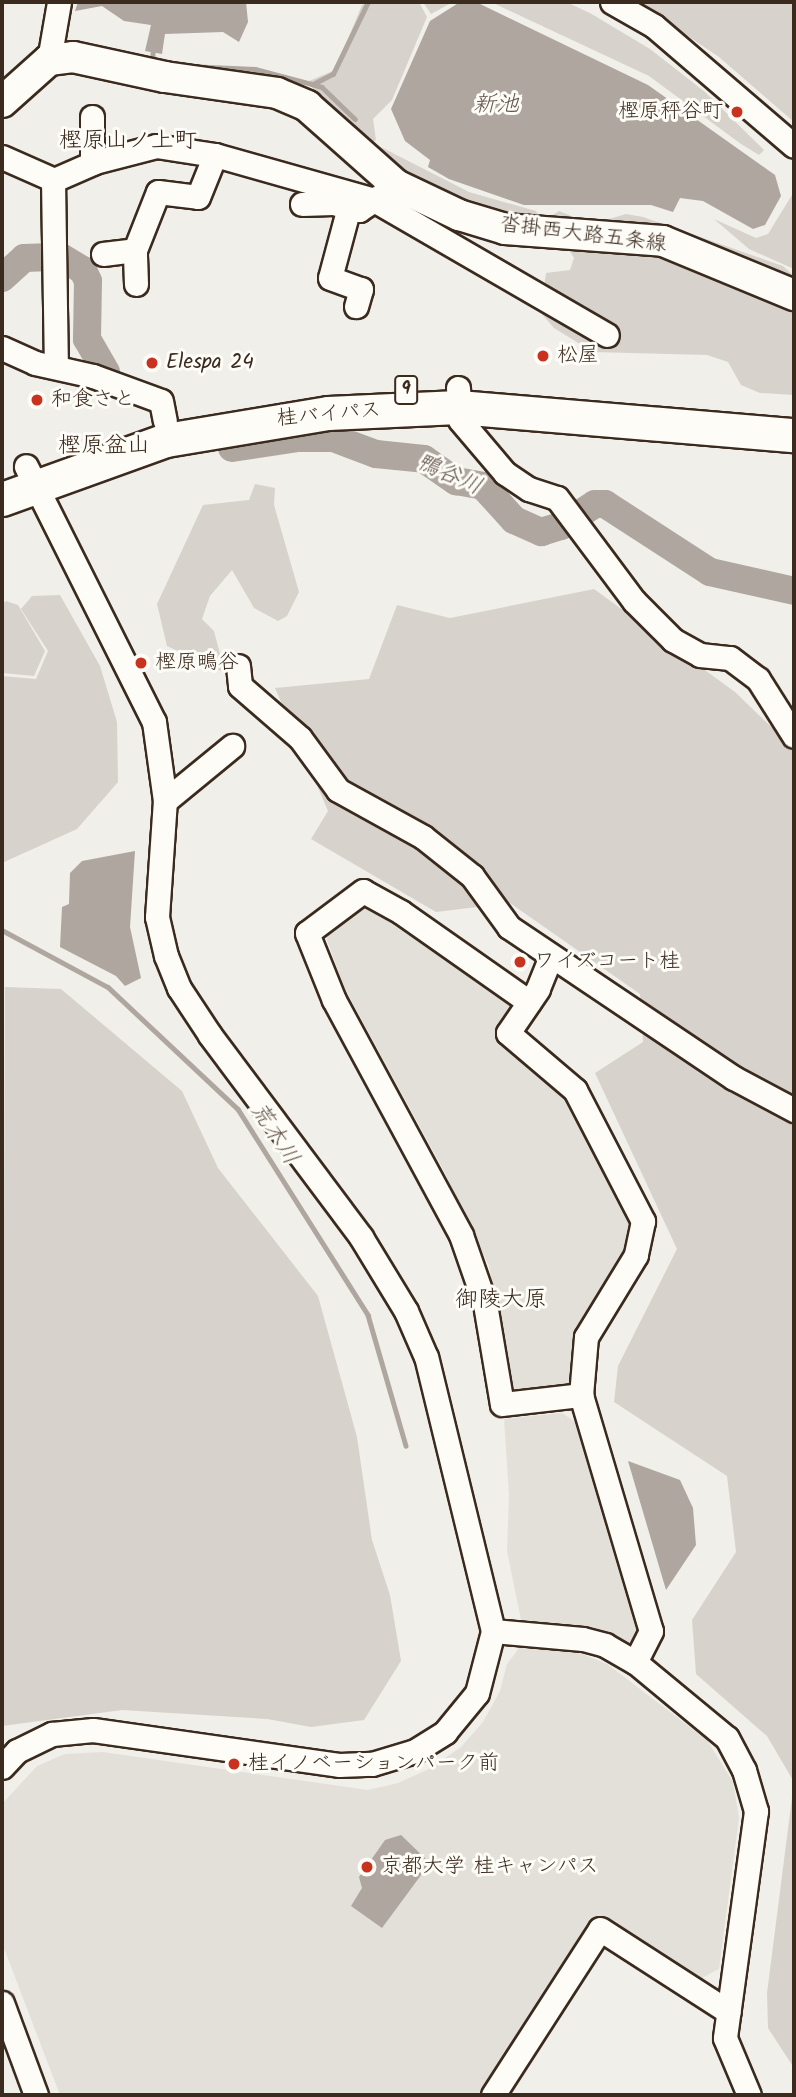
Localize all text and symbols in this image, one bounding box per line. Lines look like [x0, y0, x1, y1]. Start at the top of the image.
water label: 新池 [473, 91, 519, 119]
place label: 樫原秤谷町 [618, 99, 723, 125]
marker: 樫原秤谷町 [729, 104, 745, 120]
district label: 樫原山ノ上町 [59, 127, 197, 155]
street label: 沓掛西大路五条線 [498, 212, 668, 258]
place label: 松屋 [557, 343, 599, 369]
marker: 松屋 [535, 348, 551, 364]
place label: Elespa 24 [166, 350, 254, 376]
marker: Elespa 24 [144, 355, 160, 371]
road number: 9 [394, 374, 418, 406]
place label: 和食さと [51, 387, 135, 413]
marker: 和食さと [29, 392, 45, 408]
street label: 桂バイパス [276, 398, 382, 432]
district label: 樫原盆山 [58, 432, 150, 460]
water label: 鴨谷川 [412, 448, 486, 502]
place label: 樫原鴫谷 [155, 650, 239, 676]
marker: 樫原鴫谷 [133, 655, 149, 671]
place label: ワイズコート桂 [534, 949, 681, 975]
marker: ワイズコート桂 [512, 954, 528, 970]
water label: 荒木川 [244, 1098, 304, 1170]
district label: 御陵大原 [455, 1286, 547, 1314]
place label: 桂イノベーションパーク前 [248, 1751, 500, 1777]
marker: 桂イノベーションパーク前 [226, 1756, 242, 1772]
place label: 京都大学 桂キャンパス [381, 1854, 599, 1880]
marker: 京都大学 桂キャンパス [359, 1859, 375, 1875]

